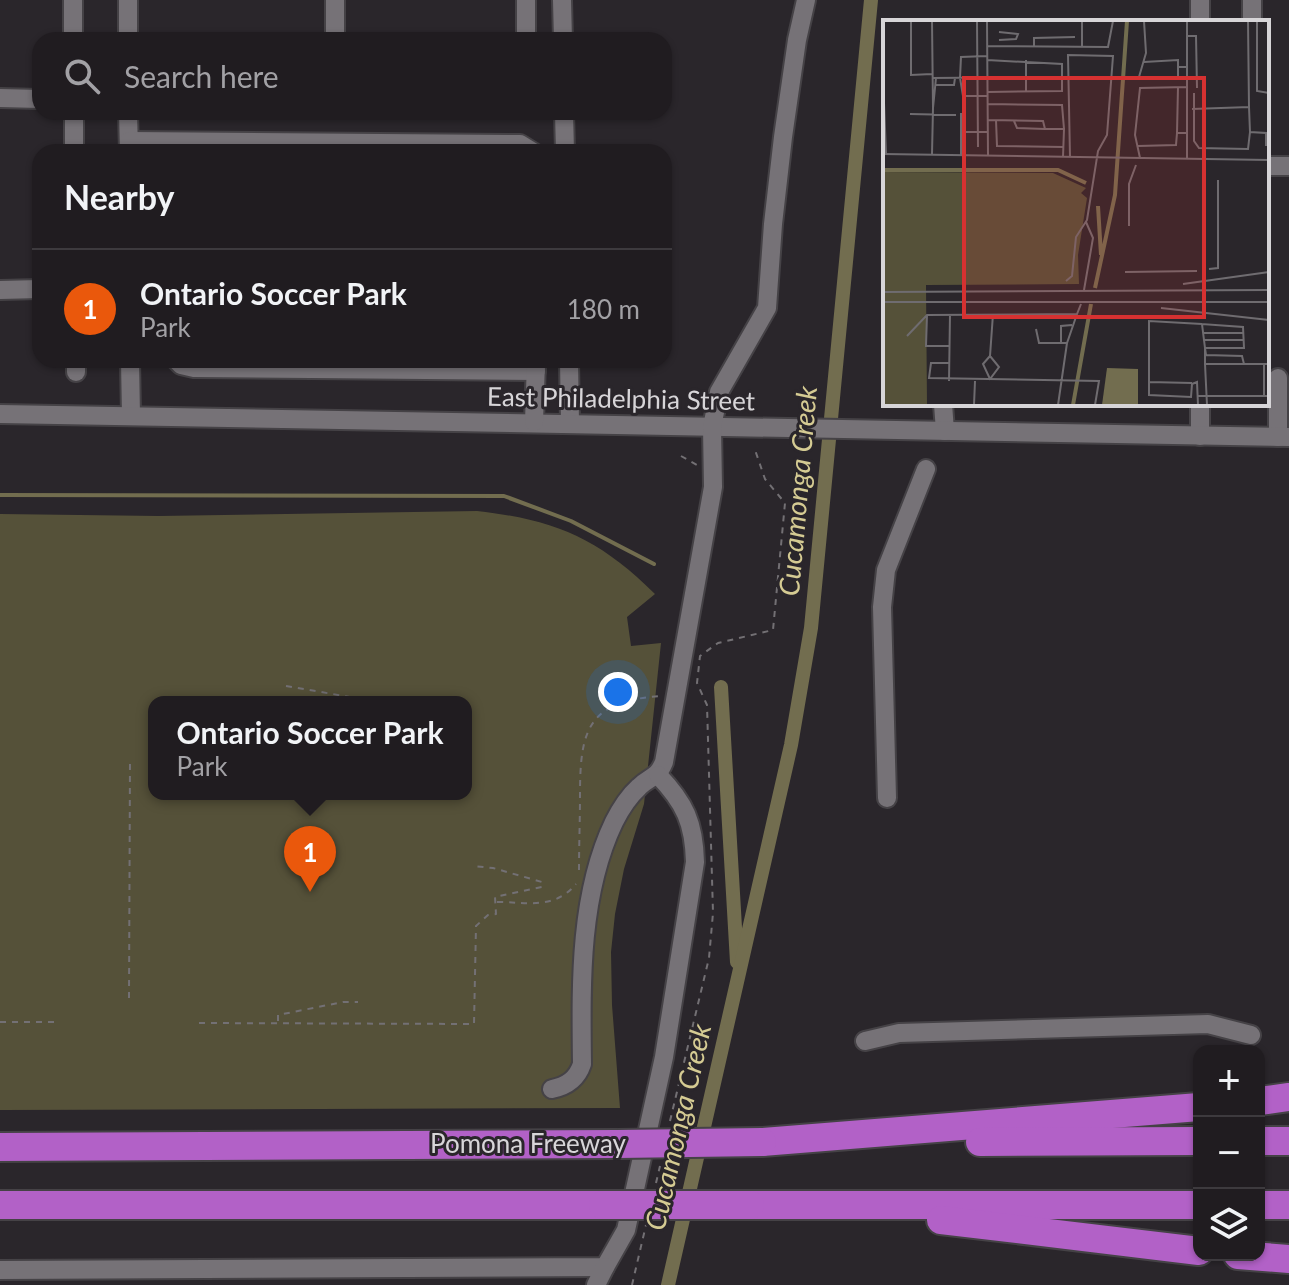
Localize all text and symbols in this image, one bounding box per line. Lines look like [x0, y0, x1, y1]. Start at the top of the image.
inset map [883, 20, 1269, 406]
search box [32, 32, 672, 120]
icon: search [60, 54, 104, 98]
text: Search here [124, 58, 279, 94]
text: Nearby [64, 176, 175, 217]
text: Ontario Soccer Park [140, 275, 407, 311]
text: 1 [82, 293, 98, 325]
text: 180 m [567, 293, 640, 325]
text: Park [140, 311, 191, 343]
street label: East Philadelphia Street [487, 380, 756, 416]
water label: Cucamonga Creek [771, 384, 823, 597]
your location [598, 672, 638, 712]
popup [148, 696, 472, 800]
text: Ontario Soccer Park [177, 714, 443, 750]
text: Park [177, 750, 227, 782]
pin: 1 [284, 826, 336, 892]
water label: Cucamonga Creek [637, 1020, 717, 1233]
map controls [1193, 1045, 1265, 1261]
button: + [1193, 1045, 1265, 1117]
button: − [1193, 1117, 1265, 1189]
street label: Pomona Freeway [430, 1127, 627, 1159]
button: layers [1193, 1189, 1265, 1261]

